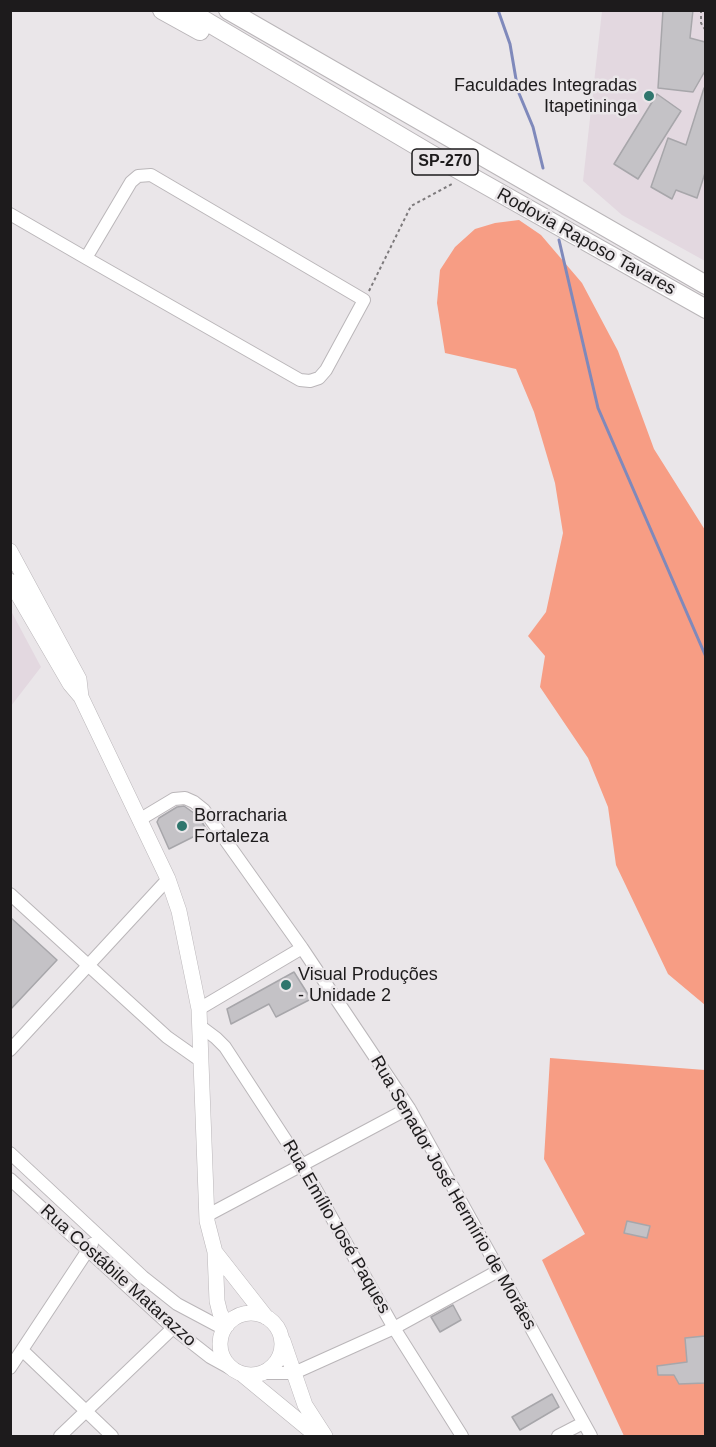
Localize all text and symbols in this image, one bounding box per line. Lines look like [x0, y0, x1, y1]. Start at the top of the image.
place label: Faculdades Integradas Itapetininga [454, 75, 637, 118]
marker: Faculdades Integradas Itapetininga [642, 89, 656, 103]
road number: SP-270 [412, 149, 478, 175]
street label: Rodovia Raposo Tavares [493, 184, 679, 300]
place label: Borracharia Fortaleza [194, 805, 287, 848]
marker: Borracharia Fortaleza [175, 819, 189, 833]
place label: Visual Produções - Unidade 2 [298, 964, 438, 1006]
marker: Visual Produções - Unidade 2 [279, 978, 293, 992]
street label: Rua Senador José Hermírio de Morães [365, 1052, 541, 1334]
street label: Rua Emílio José Paques [277, 1136, 395, 1318]
street label: Rua Costábile Matarazzo [36, 1200, 200, 1352]

